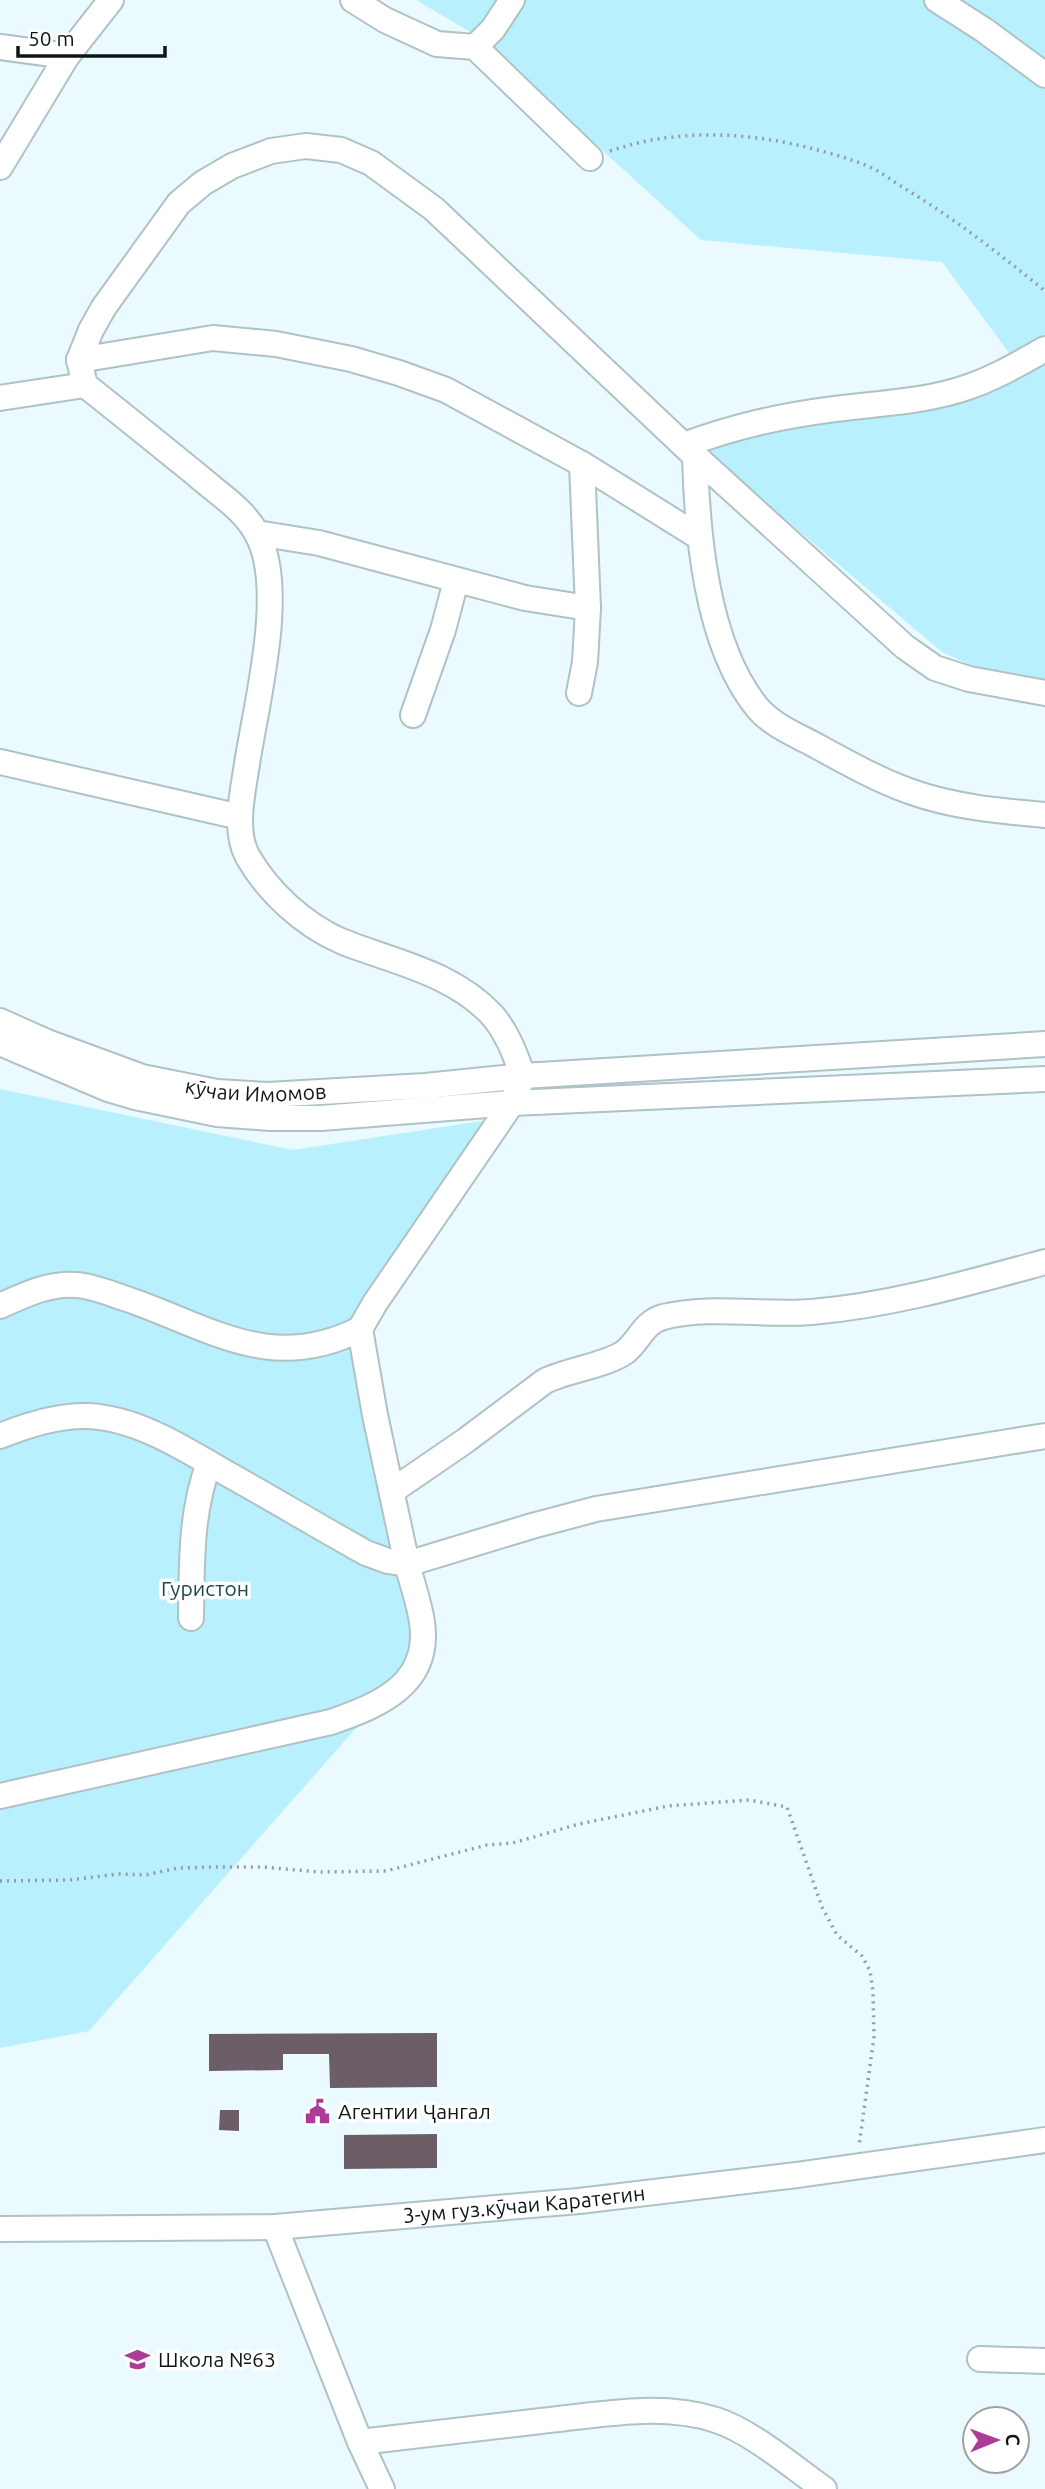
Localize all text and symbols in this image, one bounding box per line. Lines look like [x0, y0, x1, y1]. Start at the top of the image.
scale bar [18, 14, 164, 58]
text: 50 m [28, 26, 75, 50]
street label: кӯчаи Имомов [183, 1073, 327, 1106]
park label: Гуристон [161, 1576, 249, 1600]
public building icon: Агентии Ҷангал [304, 2098, 332, 2126]
place label: Агентии Ҷангал [338, 2099, 491, 2123]
street label: 3-ум гуз.кӯчаи Каратегин [402, 2180, 646, 2227]
school or university icon: Школа №63 [124, 2346, 152, 2374]
place label: Школа №63 [158, 2347, 276, 2371]
north arrow [961, 2405, 1031, 2475]
text: С [1002, 2433, 1024, 2446]

